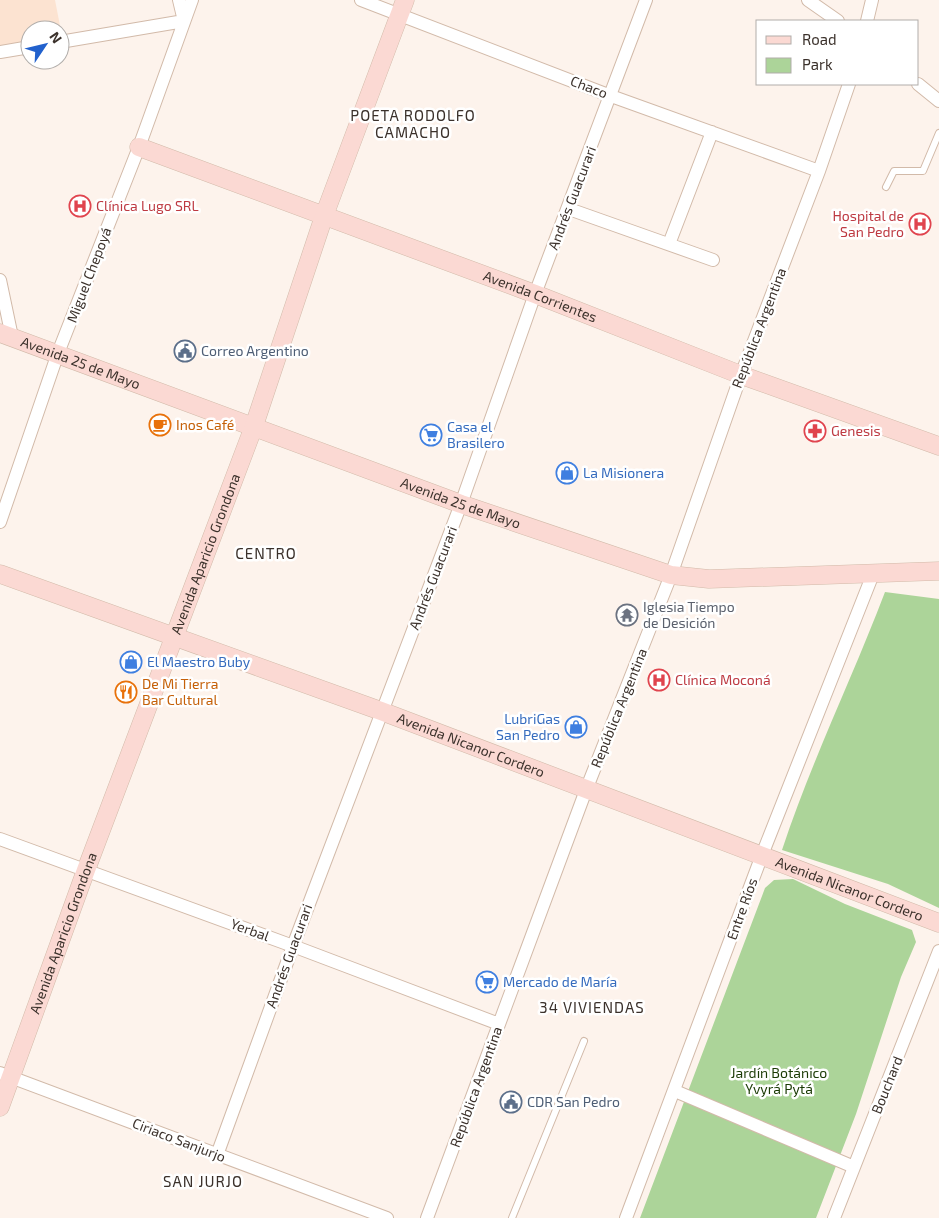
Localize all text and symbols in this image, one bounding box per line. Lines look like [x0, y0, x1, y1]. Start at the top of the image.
north arrow [20, 20, 70, 70]
legend [756, 20, 919, 85]
text: N [46, 28, 66, 46]
text: Road [802, 30, 837, 48]
text: Park [802, 55, 833, 73]
street label: Chaco [568, 72, 610, 101]
district label: POETA RODOLFO CAMACHO [350, 106, 476, 141]
street label: Andrés Guacurari [544, 144, 599, 252]
hospital icon: Clínica Lugo SRL [68, 194, 92, 218]
place label: Clínica Lugo SRL [96, 197, 199, 214]
place label: Hospital de San Pedro [833, 207, 904, 240]
hospital icon: Hospital de San Pedro [908, 212, 932, 236]
street label: Miguel Chepoyá [63, 225, 115, 325]
street label: República Argentina [728, 265, 789, 390]
street label: Avenida Corrientes [481, 267, 599, 325]
street label: Avenida 25 de Mayo [19, 333, 143, 392]
public building icon: Correo Argentino [173, 339, 197, 363]
place label: Correo Argentino [201, 342, 309, 359]
cafe icon: Inos Café [148, 413, 172, 437]
place label: Inos Café [176, 416, 234, 433]
place label: Casa el Brasilero [447, 418, 505, 451]
pharmacy icon: Genesis [803, 419, 827, 443]
place label: Genesis [831, 422, 881, 439]
supermarket icon: Casa el Brasilero [419, 423, 443, 447]
shop icon: La Misionera [555, 461, 579, 485]
place label: La Misionera [583, 464, 664, 481]
street label: Avenida Aparicio Grondona [167, 471, 243, 637]
street label: Avenida 25 de Mayo [398, 473, 523, 532]
street label: Andrés Guacurari [405, 524, 460, 632]
district label: CENTRO [235, 544, 297, 562]
place label: Iglesia Tiempo de Desición [643, 598, 735, 631]
temple icon: Iglesia Tiempo de Desición [615, 603, 639, 627]
street label: República Argentina [587, 646, 650, 770]
shop icon: El Maestro Buby [119, 650, 143, 674]
place label: El Maestro Buby [147, 653, 251, 670]
hospital icon: Clínica Moconá [647, 668, 671, 692]
place label: Clínica Moconá [675, 671, 771, 688]
place label: De Mi Tierra Bar Cultural [142, 675, 219, 708]
restaurant icon: De Mi Tierra Bar Cultural [114, 680, 138, 704]
street label: Avenida Nicanor Cordero [395, 709, 547, 780]
place label: LubriGas San Pedro [496, 710, 560, 743]
shop icon: LubriGas San Pedro [564, 715, 588, 739]
street label: Avenida Aparicio Grondona [26, 850, 100, 1016]
street label: Avenida Nicanor Cordero [773, 853, 926, 924]
street label: Entre Ríos [722, 876, 761, 942]
street label: Andrés Guacurari [262, 901, 315, 1010]
street label: Yerbal [228, 915, 273, 945]
supermarket icon: Mercado de María [475, 970, 499, 994]
place label: Mercado de María [503, 973, 617, 990]
district label: 34 VIVIENDAS [539, 998, 645, 1016]
street label: República Argentina [446, 1024, 505, 1150]
street label: Bouchard [867, 1053, 906, 1116]
park label: Jardín Botánico Yvyrá Pytá [731, 1064, 827, 1097]
public building icon: CDR San Pedro [499, 1090, 523, 1114]
place label: CDR San Pedro [527, 1093, 620, 1110]
street label: Ciriaco Sanjurjo [130, 1114, 228, 1165]
district label: SAN JURJO [163, 1172, 243, 1190]

